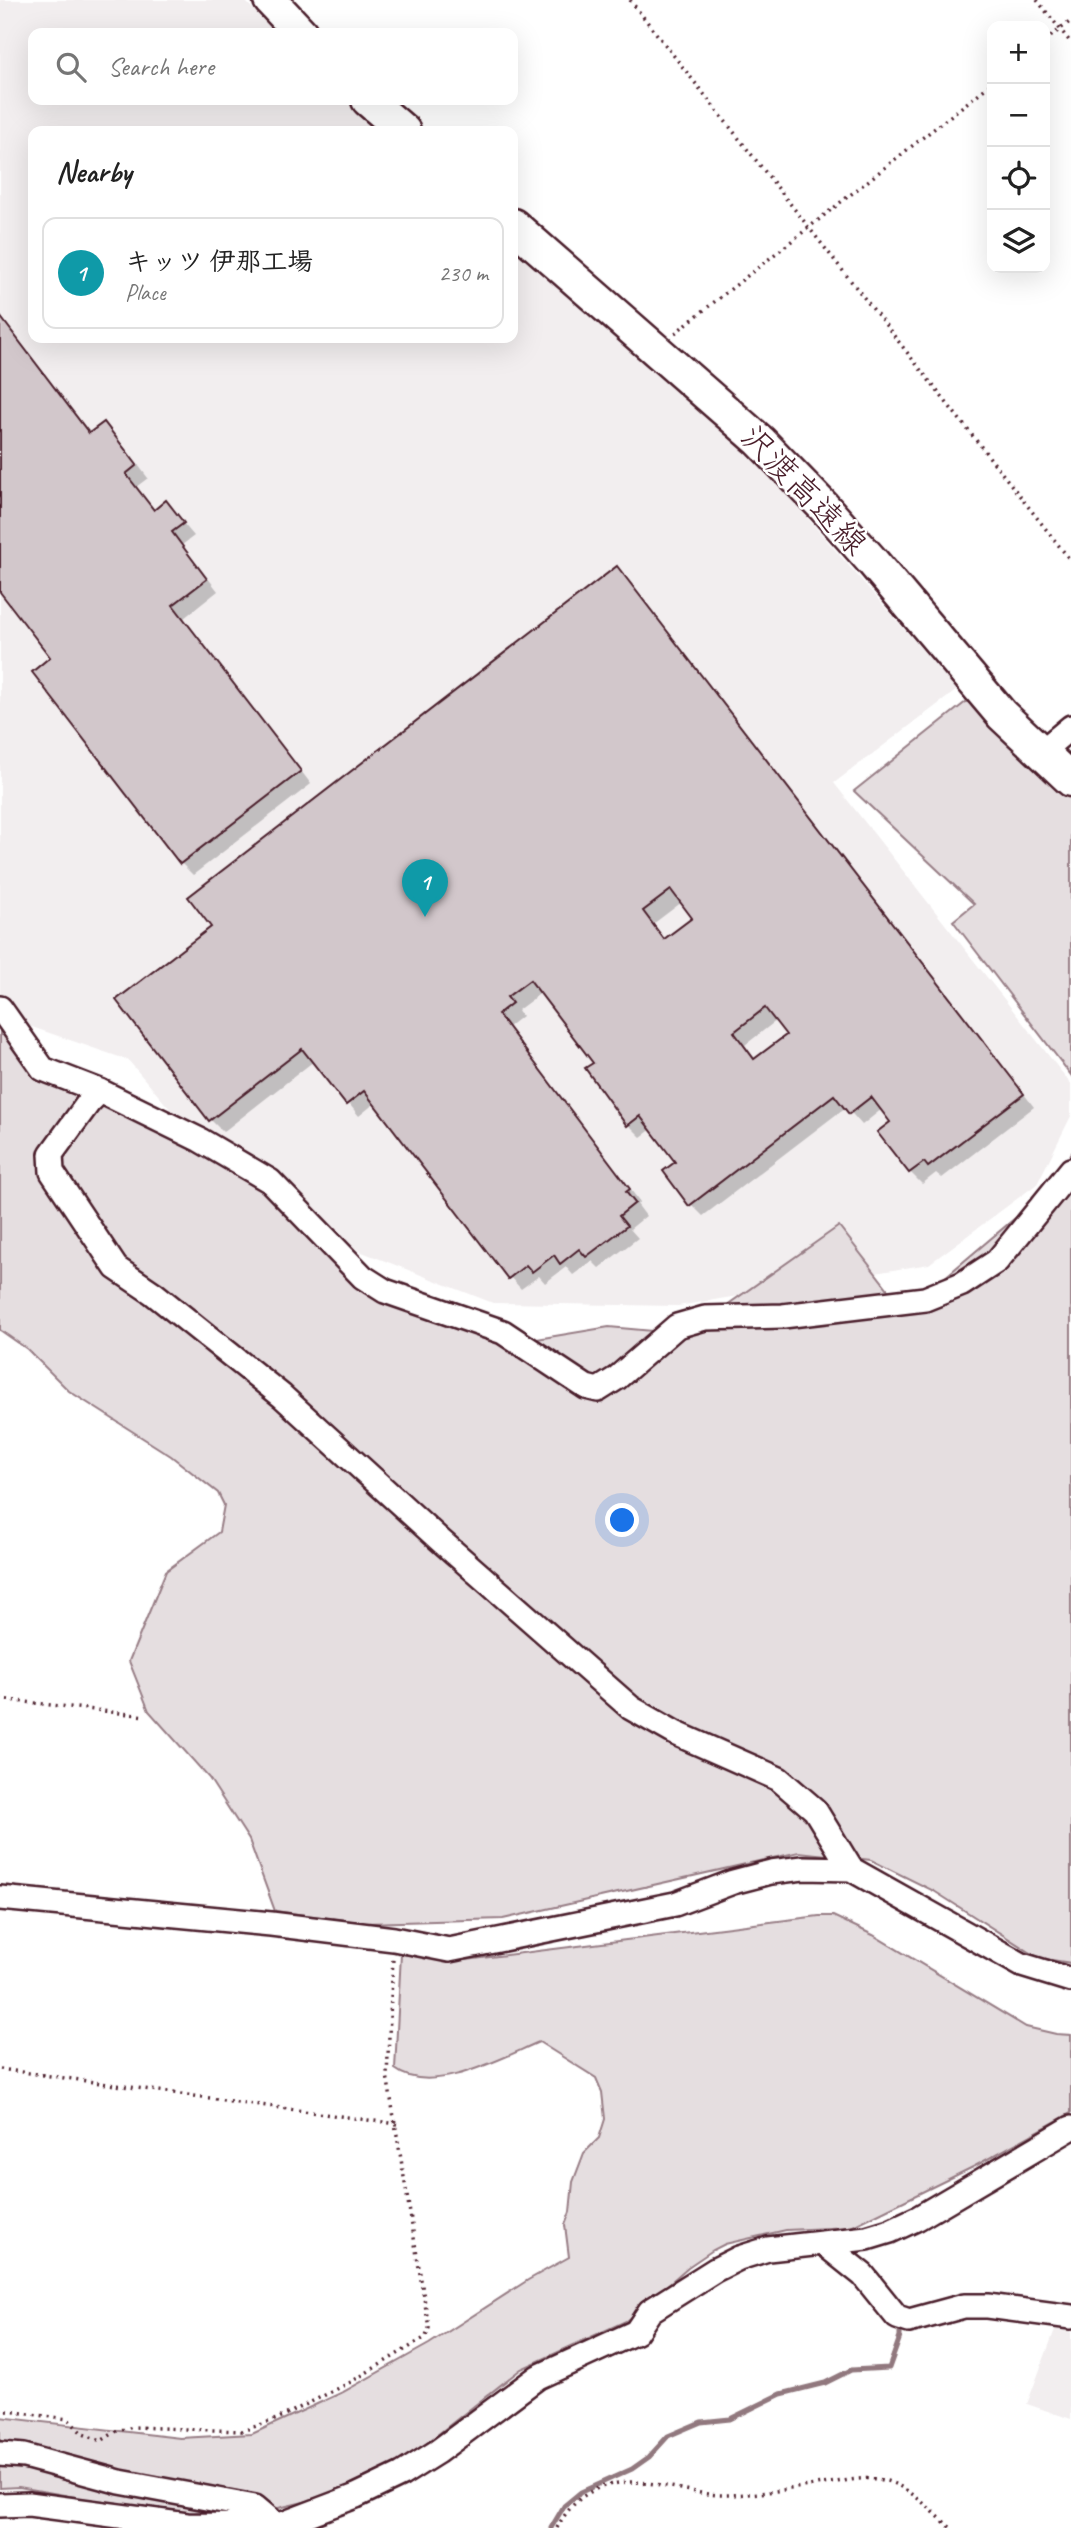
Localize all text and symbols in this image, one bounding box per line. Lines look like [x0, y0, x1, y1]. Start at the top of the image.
map controls [987, 21, 1050, 273]
button: + [987, 21, 1050, 84]
search box [28, 28, 518, 105]
icon: search [52, 48, 90, 86]
text: Search here [108, 50, 214, 83]
button: − [987, 84, 1050, 147]
button: locate [987, 147, 1050, 210]
text: Nearby [56, 153, 132, 191]
button: layers [987, 210, 1050, 273]
text: キッツ 伊那工場 [125, 245, 313, 278]
text: 1 [76, 259, 86, 288]
text: 230 m [439, 259, 488, 288]
text: Place [125, 278, 165, 307]
street label: 沢渡高遠線 [732, 416, 876, 564]
pin: 1 [402, 859, 448, 917]
your location [605, 1503, 639, 1537]

